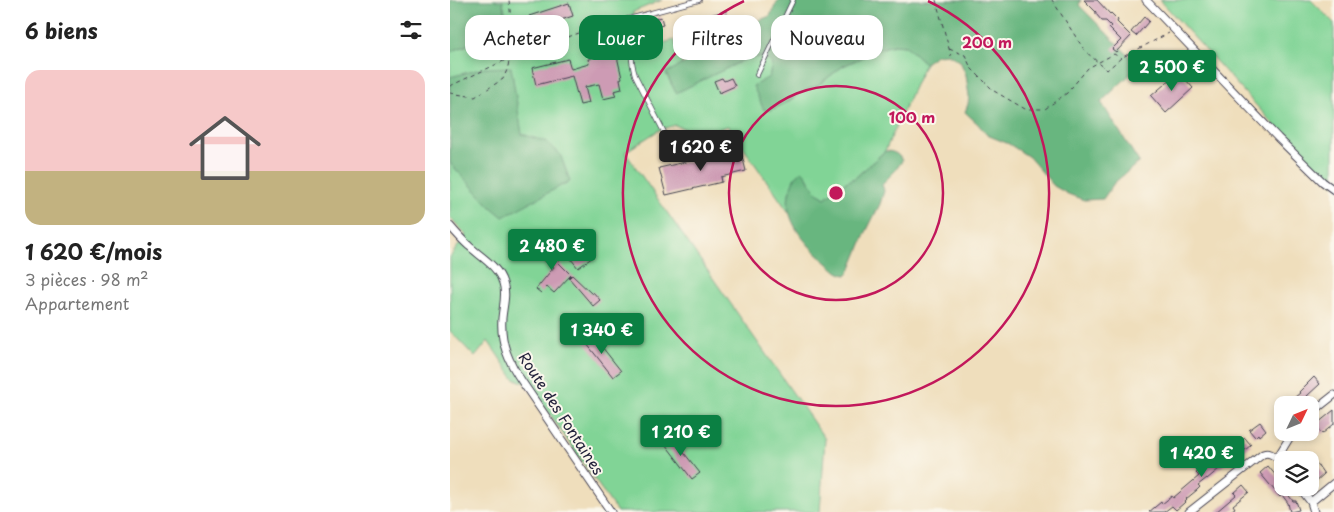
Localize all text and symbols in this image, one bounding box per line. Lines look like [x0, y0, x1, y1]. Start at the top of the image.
text: 6 biens [25, 14, 98, 46]
chip: Acheter [465, 15, 569, 60]
chip: Louer [579, 15, 663, 60]
chip: Filtres [673, 15, 761, 60]
chip: Nouveau [771, 15, 883, 60]
icon: filters [397, 16, 425, 44]
text: 200 m [962, 30, 1012, 53]
pin: 2 500 € [1126, 49, 1218, 92]
text: 2 500 € [1139, 54, 1205, 78]
icon: home [180, 103, 270, 193]
text: 100 m [889, 105, 935, 128]
pin: 1 620 € [655, 130, 747, 172]
text: 1 620 € [670, 134, 732, 158]
centre of rings [827, 184, 845, 202]
pin: 2 480 € [506, 228, 598, 271]
text: 2 480 € [519, 233, 585, 257]
text: 1 620 €/mois [25, 235, 162, 267]
text: 3 pièces · 98 m² [25, 267, 149, 291]
text: Appartement [25, 291, 129, 315]
pin: 1 340 € [556, 312, 648, 355]
text: 1 340 € [571, 317, 633, 341]
street label: Route des Fontaines [514, 347, 610, 479]
north arrow [1274, 396, 1319, 441]
map controls [1274, 396, 1319, 496]
pin: 1 210 € [635, 414, 727, 457]
text: 1 210 € [651, 419, 711, 443]
pin: 1 420 € [1156, 436, 1248, 478]
text: 1 420 € [1170, 440, 1234, 464]
button: layers [1274, 451, 1319, 496]

